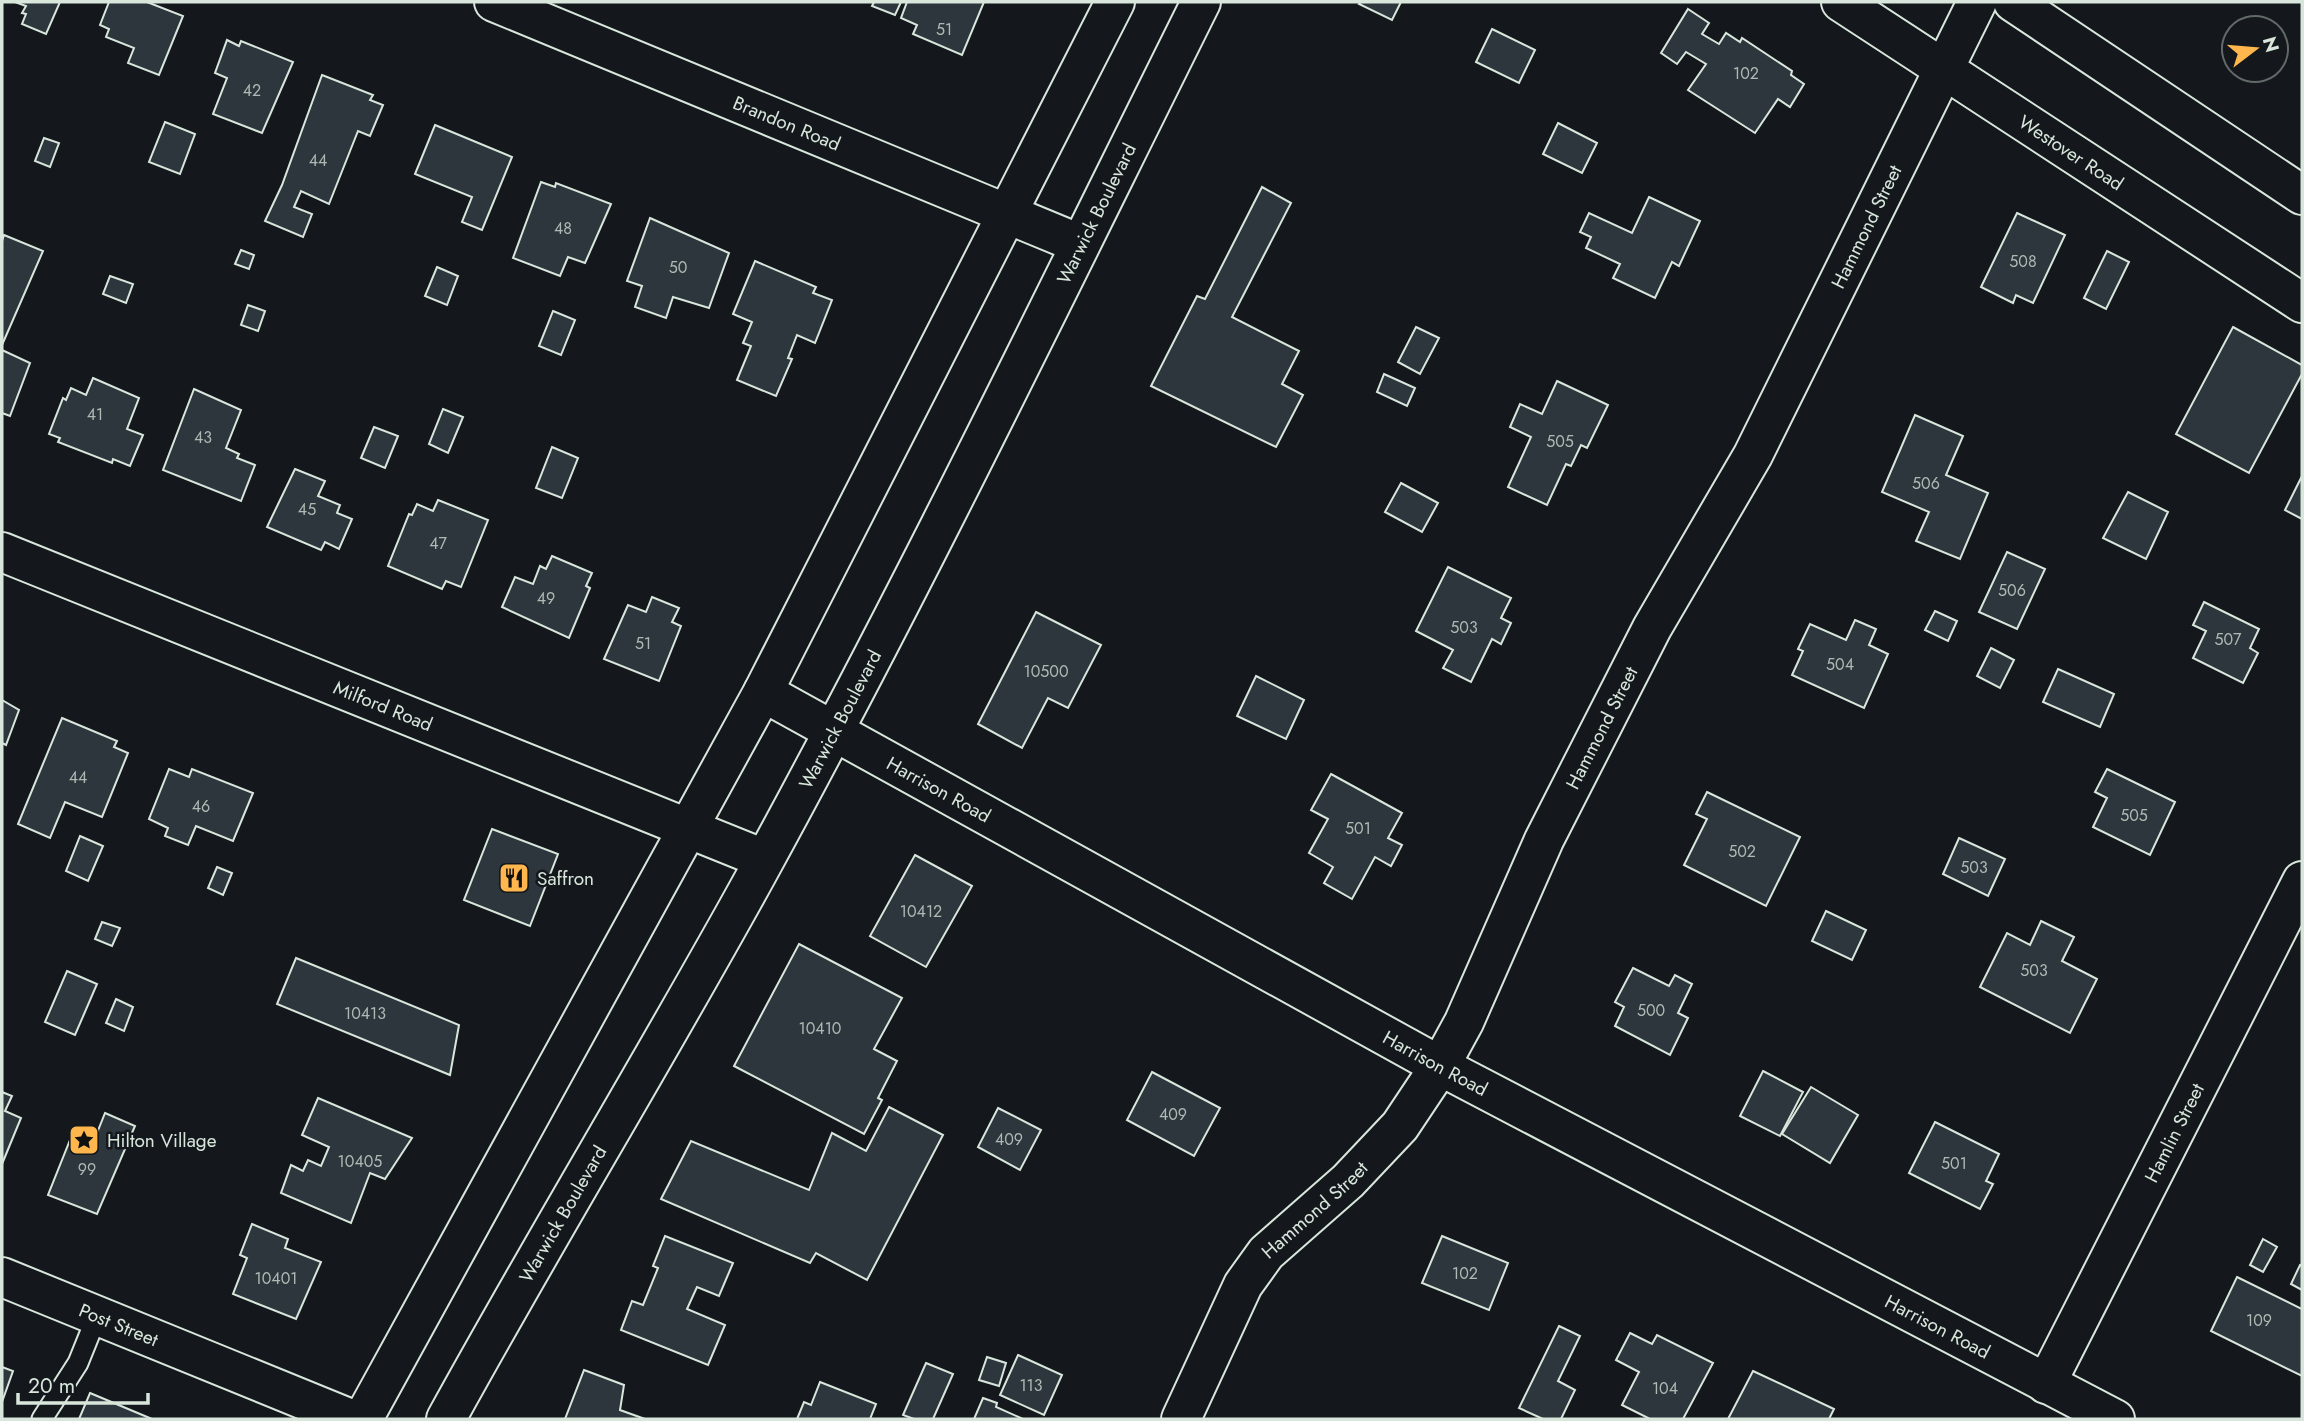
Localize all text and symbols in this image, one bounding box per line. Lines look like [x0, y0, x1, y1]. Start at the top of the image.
north arrow [2220, 14, 2290, 84]
house number: 51 [936, 18, 952, 41]
text: N [2256, 33, 2286, 55]
house number: 102 [1733, 62, 1759, 85]
house number: 42 [243, 79, 261, 102]
street label: Brandon Road [729, 89, 845, 158]
street label: Westover Road [2013, 109, 2129, 197]
street label: Warwick Boulevard [1050, 139, 1143, 289]
house number: 44 [309, 149, 327, 172]
street label: Hammond Street [1824, 160, 1909, 293]
house number: 48 [554, 217, 572, 240]
house number: 508 [2009, 250, 2037, 273]
house number: 50 [669, 256, 687, 279]
house number: 41 [87, 403, 103, 426]
house number: 43 [194, 426, 212, 449]
house number: 505 [1546, 430, 1574, 453]
house number: 506 [1912, 472, 1940, 495]
house number: 45 [298, 498, 316, 521]
house number: 47 [429, 532, 447, 555]
house number: 506 [1998, 579, 2026, 602]
house number: 49 [537, 587, 555, 610]
house number: 503 [1450, 616, 1478, 639]
house number: 507 [2214, 628, 2242, 651]
house number: 51 [635, 632, 651, 655]
street label: Warwick Boulevard [792, 645, 888, 794]
house number: 504 [1826, 653, 1854, 676]
house number: 10500 [1023, 660, 1069, 683]
street label: Hammond Street [1559, 661, 1644, 794]
street label: Milford Road [329, 674, 437, 738]
street label: Harrison Road [882, 750, 996, 829]
house number: 44 [69, 766, 87, 789]
house number: 46 [192, 795, 210, 818]
house number: 505 [2120, 804, 2148, 827]
house number: 501 [1345, 817, 1371, 840]
house number: 502 [1728, 840, 1756, 863]
house number: 503 [1960, 856, 1988, 879]
restaurant icon: Saffron [497, 861, 531, 895]
place label: Saffron [537, 865, 594, 892]
house number: 10412 [900, 900, 942, 923]
house number: 503 [2020, 959, 2048, 982]
house number: 500 [1637, 999, 1665, 1022]
house number: 10413 [344, 1002, 386, 1025]
house number: 10410 [799, 1017, 841, 1040]
street label: Harrison Road [1378, 1024, 1492, 1103]
street label: Hamlin Street [2138, 1078, 2211, 1187]
house number: 409 [1159, 1103, 1187, 1126]
place icon: Hilton Village [67, 1123, 101, 1157]
place label: Hilton Village [107, 1127, 217, 1154]
house number: 409 [995, 1128, 1023, 1151]
street label: Warwick Boulevard [513, 1141, 613, 1287]
house number: 10405 [338, 1150, 382, 1173]
house number: 501 [1941, 1152, 1967, 1175]
street label: Hammond Street [1256, 1155, 1374, 1265]
house number: 99 [78, 1158, 96, 1181]
house number: 102 [1452, 1262, 1478, 1285]
house number: 10401 [255, 1267, 297, 1290]
street label: Harrison Road [1880, 1288, 1995, 1365]
street label: Post Street [75, 1297, 163, 1353]
house number: 109 [2246, 1309, 2272, 1332]
scale bar [18, 1362, 147, 1406]
text: 20 m [28, 1371, 75, 1401]
house number: 113 [1019, 1374, 1043, 1397]
house number: 104 [1652, 1377, 1678, 1400]

